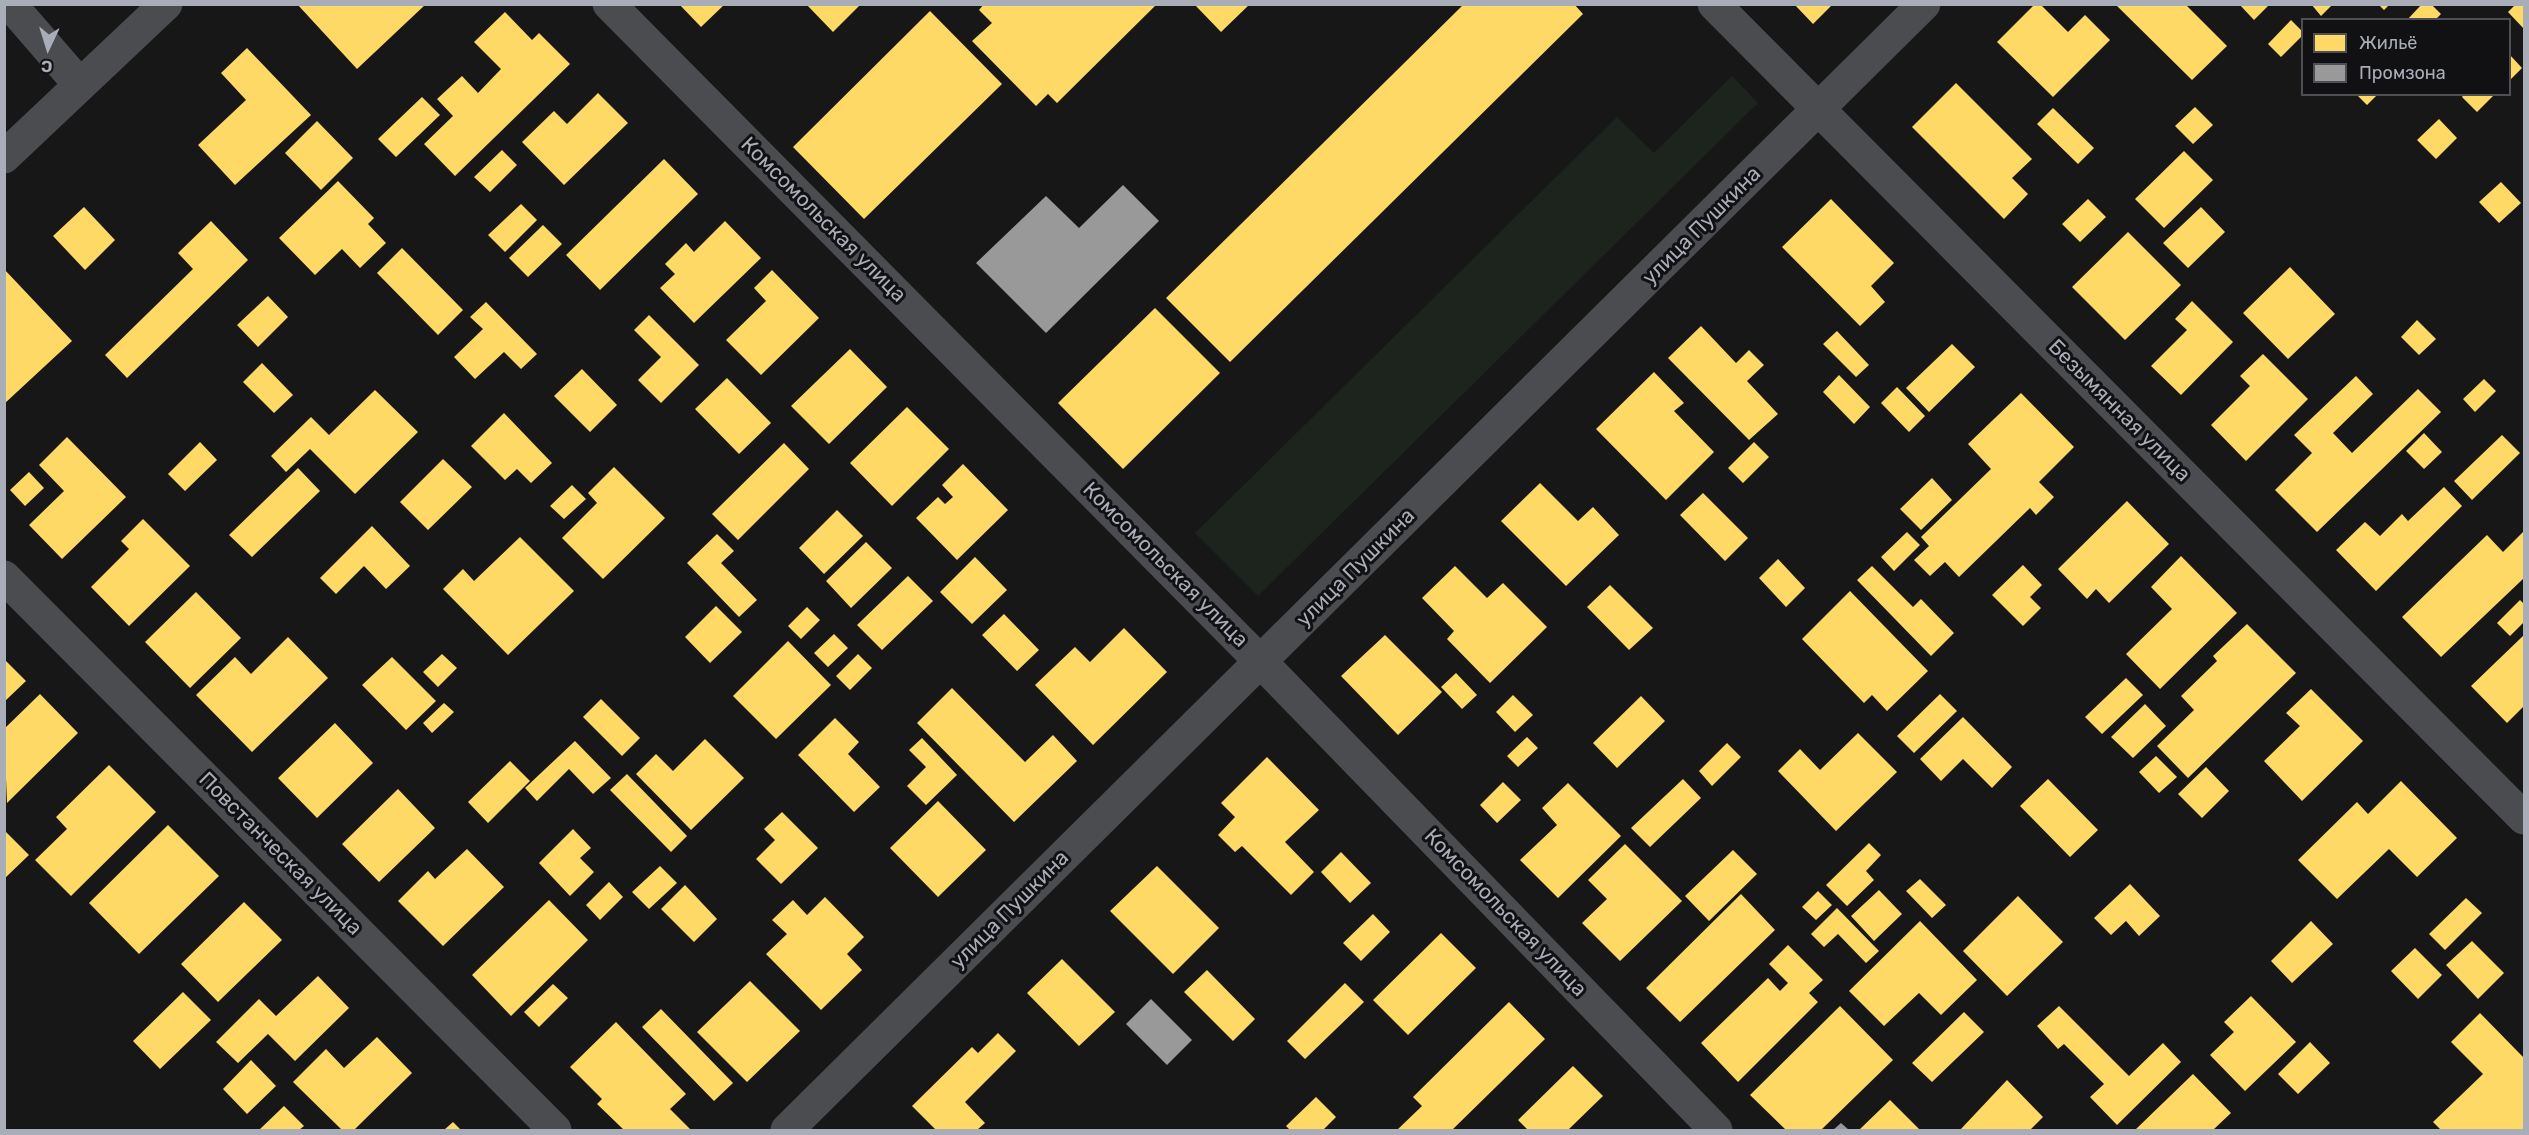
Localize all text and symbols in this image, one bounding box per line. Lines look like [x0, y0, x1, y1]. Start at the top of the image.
north arrow [18, 18, 78, 78]
legend [2301, 18, 2511, 96]
text: Жильё [2359, 32, 2417, 54]
text: С [40, 57, 53, 76]
text: Промзона [2359, 62, 2446, 84]
street label: Комсомольская улица [735, 132, 911, 308]
street label: улица Пушкина [1638, 162, 1766, 290]
street label: Безымянная улица [2043, 335, 2195, 487]
street label: Комсомольская улица [1077, 477, 1253, 653]
street label: улица Пушкина [1292, 504, 1420, 632]
street label: Повстанческая улица [193, 767, 367, 941]
street label: Комсомольская улица [1418, 824, 1592, 1002]
street label: улица Пушкина [946, 846, 1074, 974]

